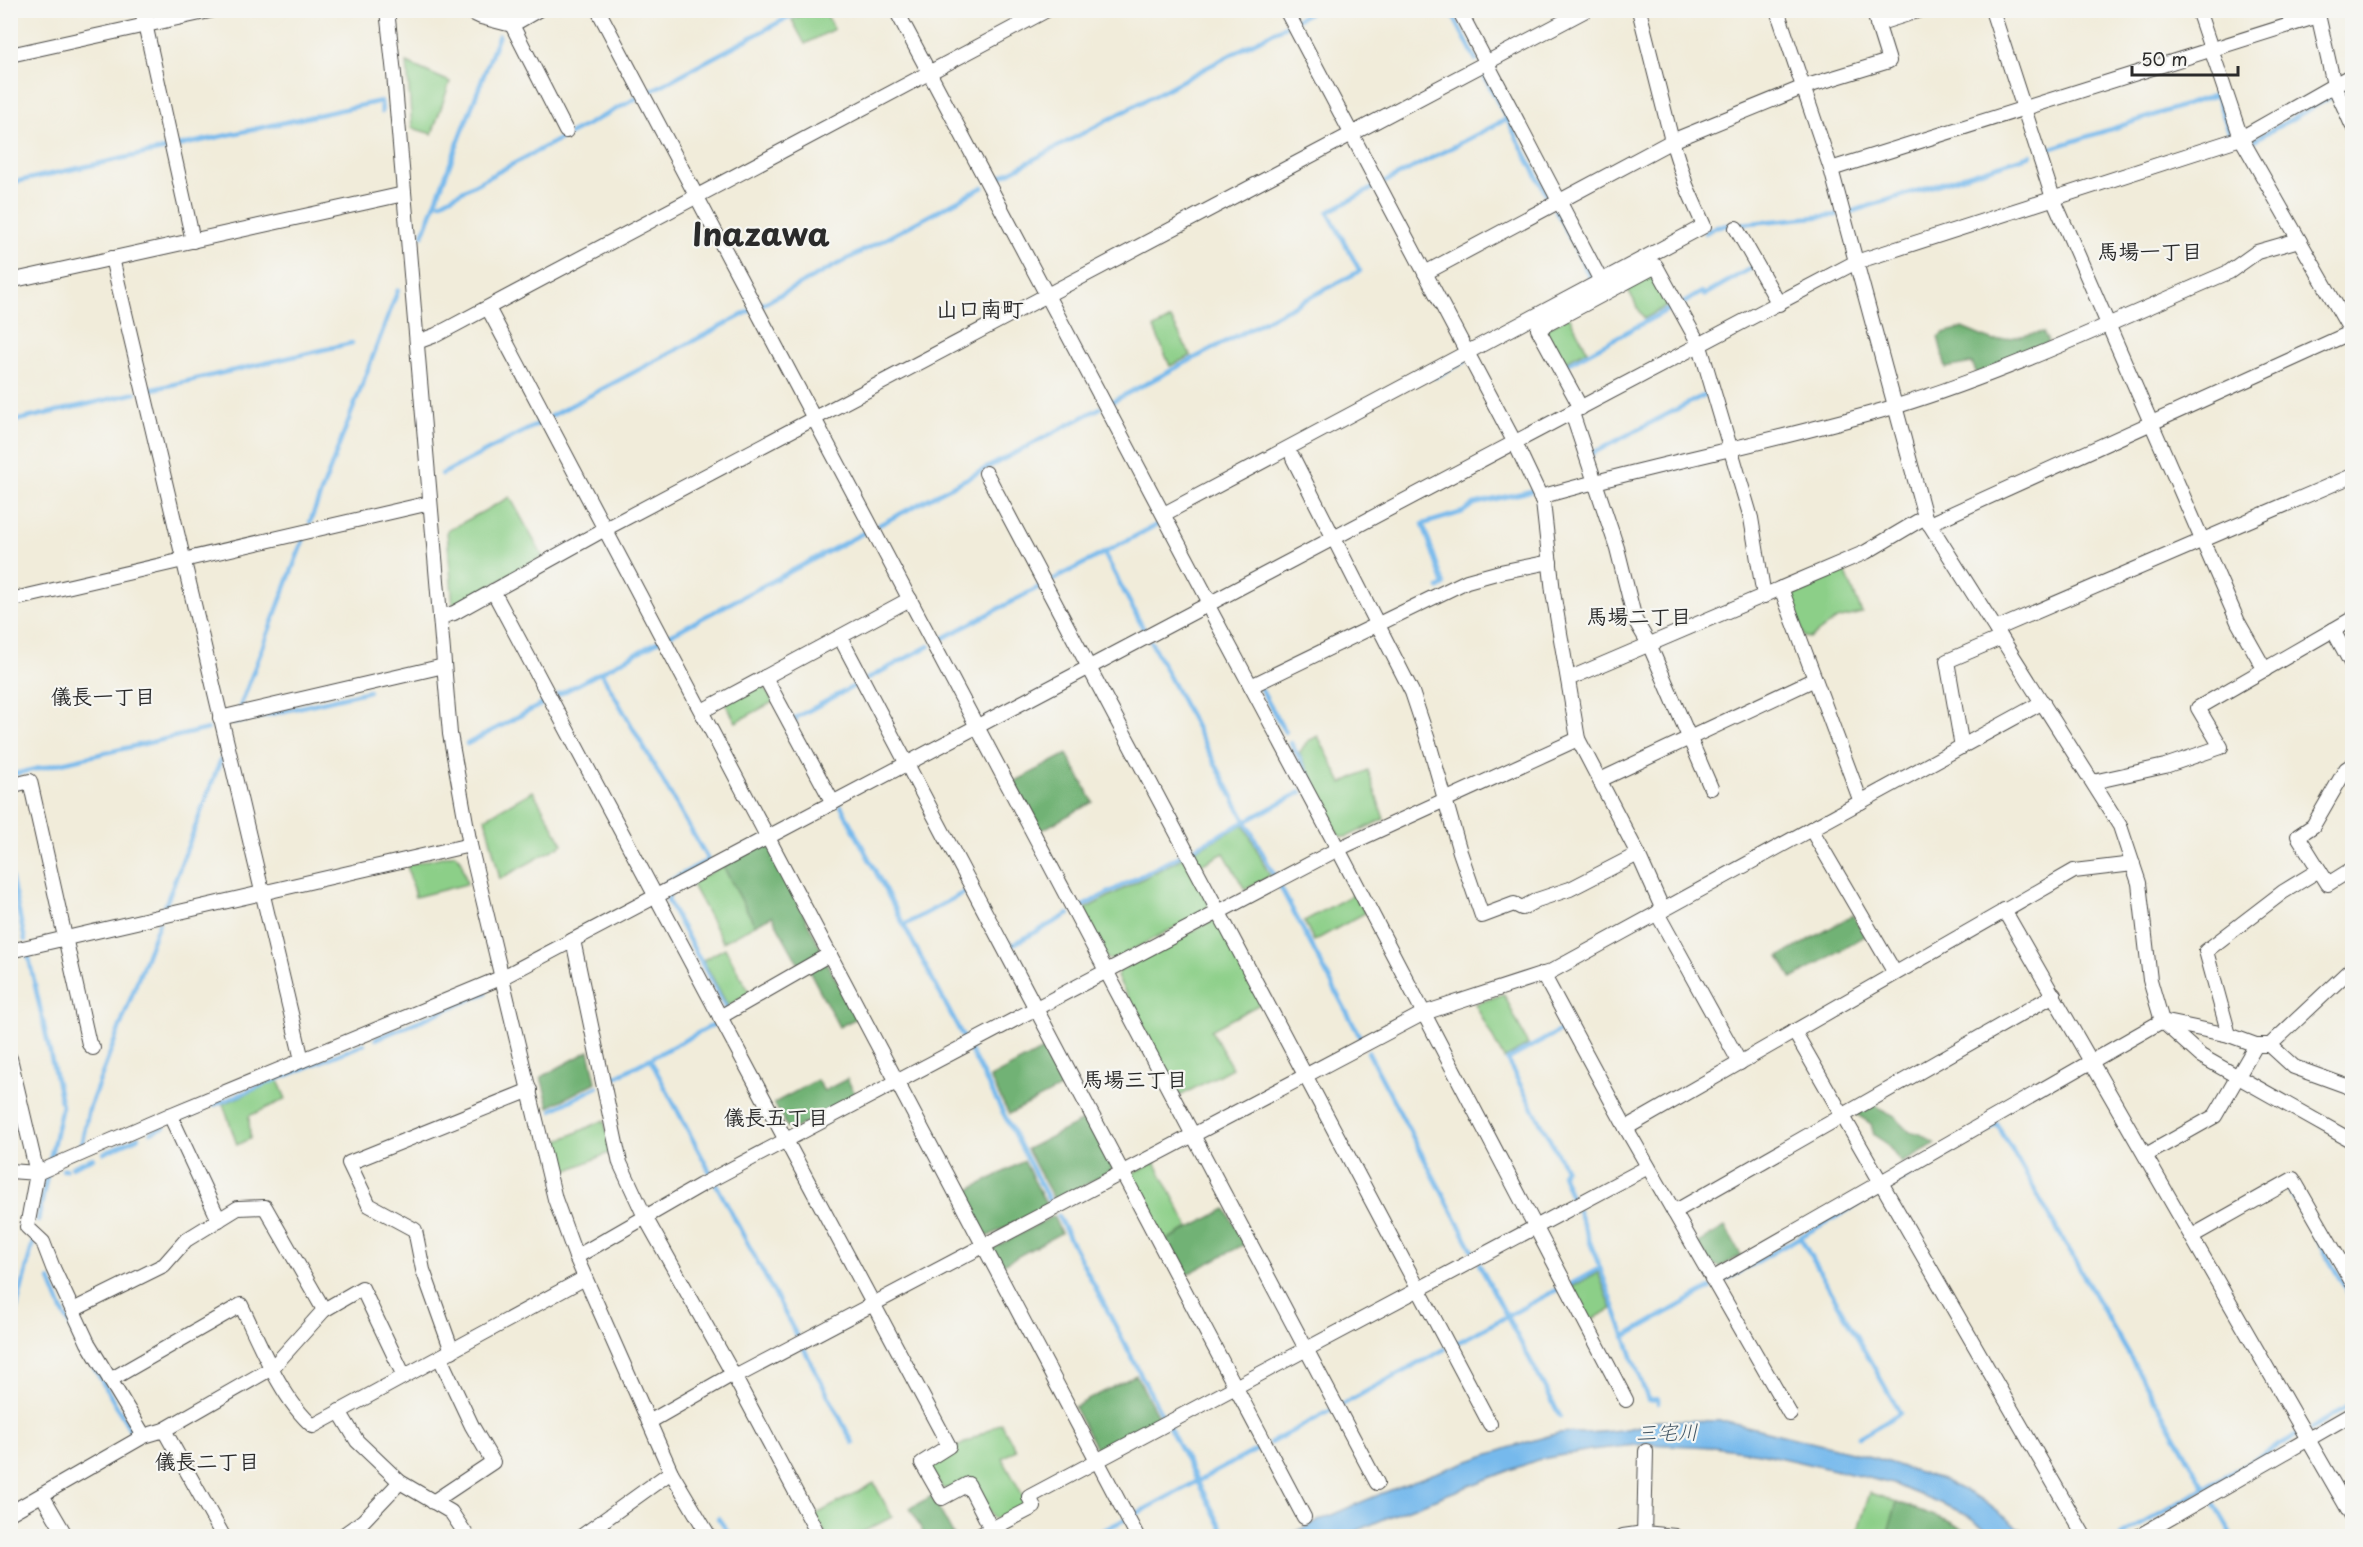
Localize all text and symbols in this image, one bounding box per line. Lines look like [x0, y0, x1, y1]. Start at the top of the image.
scale bar [2132, 39, 2238, 77]
text: 50 m [2141, 45, 2188, 72]
district label: Inazawa [692, 209, 830, 257]
district label: 馬場一丁目 [2098, 234, 2203, 266]
district label: 山口南町 [936, 291, 1024, 324]
district label: 馬場二丁目 [1587, 599, 1692, 631]
district label: 儀長一丁目 [51, 679, 156, 711]
district label: 馬場三丁目 [1083, 1062, 1188, 1094]
district label: 儀長五丁目 [724, 1100, 829, 1132]
water label: 三宅川 [1635, 1414, 1699, 1448]
district label: 儀長二丁目 [155, 1444, 260, 1476]

